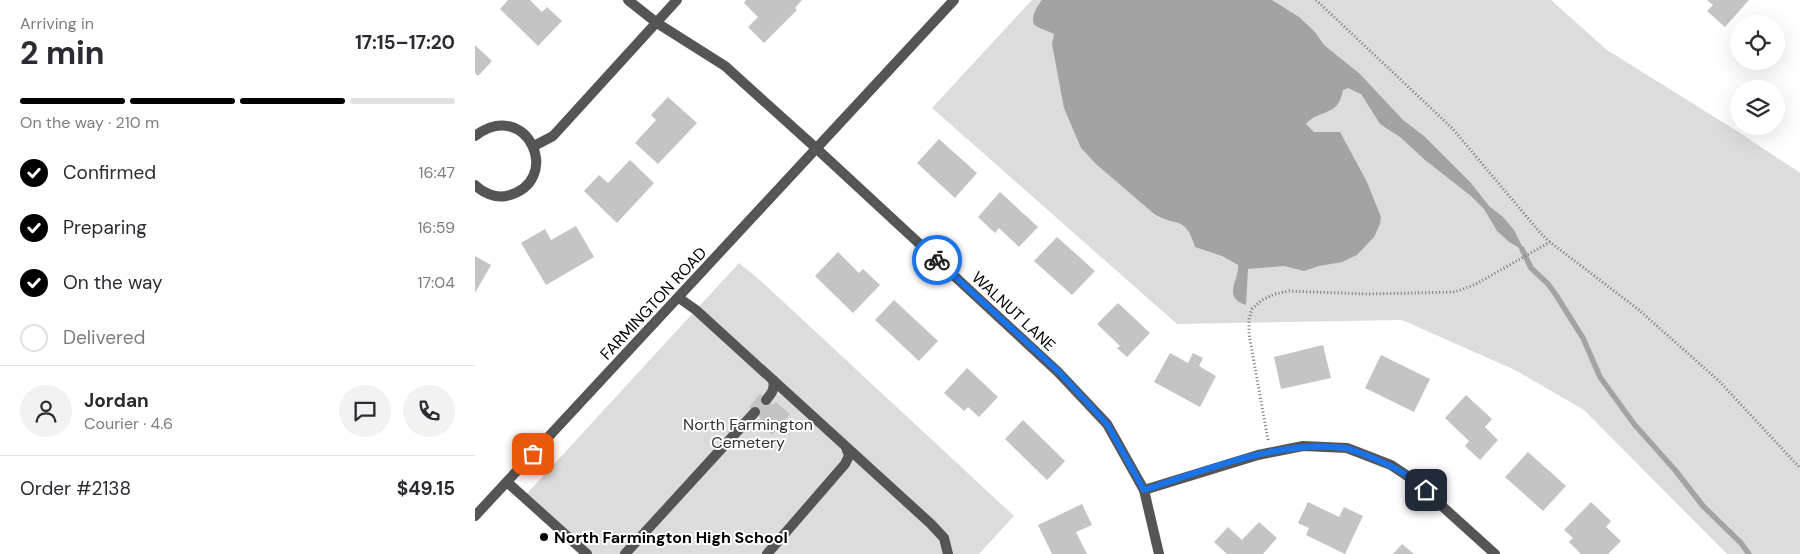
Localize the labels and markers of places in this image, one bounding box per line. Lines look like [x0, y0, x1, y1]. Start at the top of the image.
pin [512, 433, 554, 475]
pin [1405, 469, 1447, 511]
place label: North Farmington High School [554, 527, 788, 548]
marker: North Farmington High School [538, 531, 550, 543]

